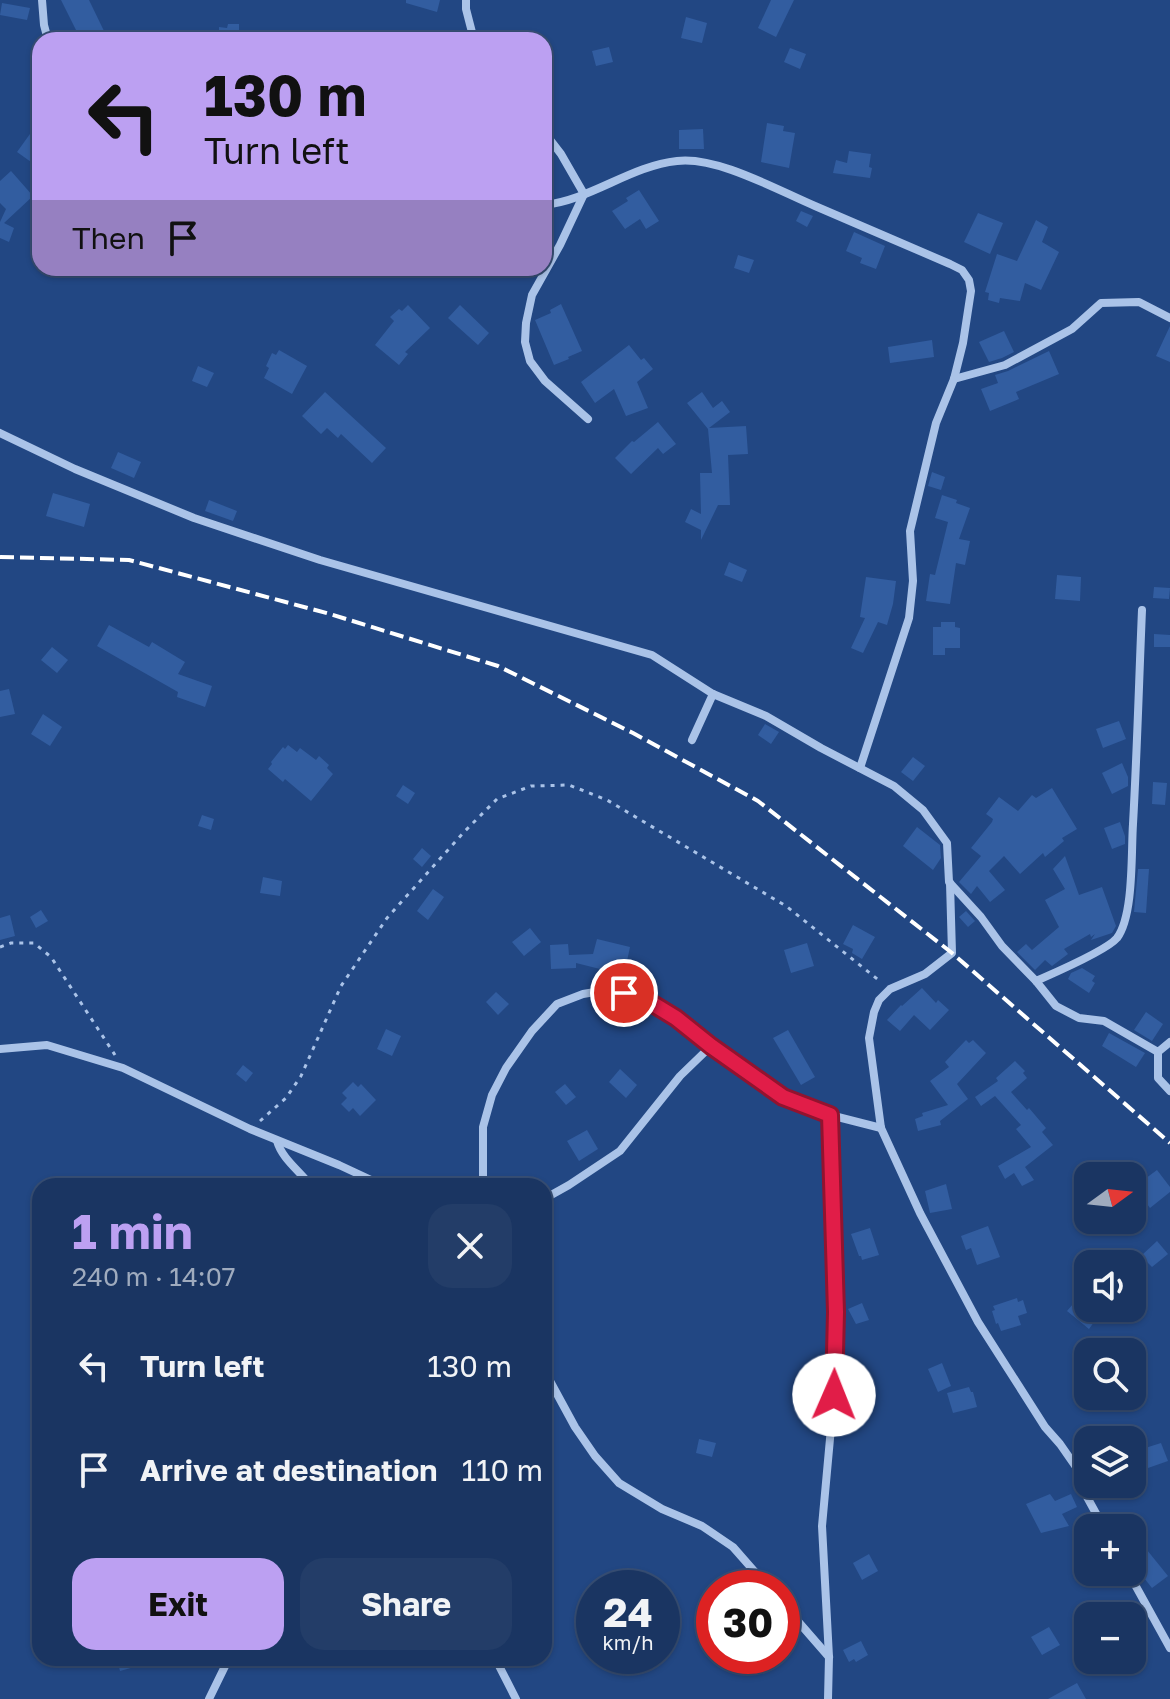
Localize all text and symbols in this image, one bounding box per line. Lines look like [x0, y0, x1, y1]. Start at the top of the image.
text: 130 m [204, 61, 366, 128]
icon: left [72, 64, 176, 168]
text: Turn left [204, 129, 350, 172]
icon: arrive [161, 216, 205, 260]
text: Then [72, 220, 145, 256]
pin [590, 959, 658, 1027]
icon: arrive [602, 971, 646, 1015]
north arrow [1074, 1162, 1146, 1234]
map controls [1074, 1162, 1146, 1674]
text: 1 min [72, 1202, 193, 1260]
button: close [428, 1204, 512, 1288]
button: sound [1074, 1250, 1146, 1322]
text: 240 m · 14:07 [72, 1261, 236, 1292]
button: search [1074, 1338, 1146, 1410]
icon: left [72, 1344, 116, 1388]
text: Turn left [140, 1348, 265, 1384]
text: 130 m [427, 1348, 512, 1384]
position arrow [792, 1353, 876, 1437]
button: layers [1074, 1426, 1146, 1498]
icon: arrive [72, 1448, 116, 1492]
text: Arrive at destination [140, 1452, 437, 1488]
text: 110 m [461, 1452, 543, 1488]
button: + [1074, 1514, 1146, 1586]
button: Exit [72, 1558, 284, 1650]
button: Share [300, 1558, 512, 1650]
speed limit sign: 30 [696, 1570, 800, 1674]
text: 24 [603, 1588, 653, 1636]
button: − [1074, 1602, 1146, 1674]
text: km/h [603, 1630, 653, 1654]

